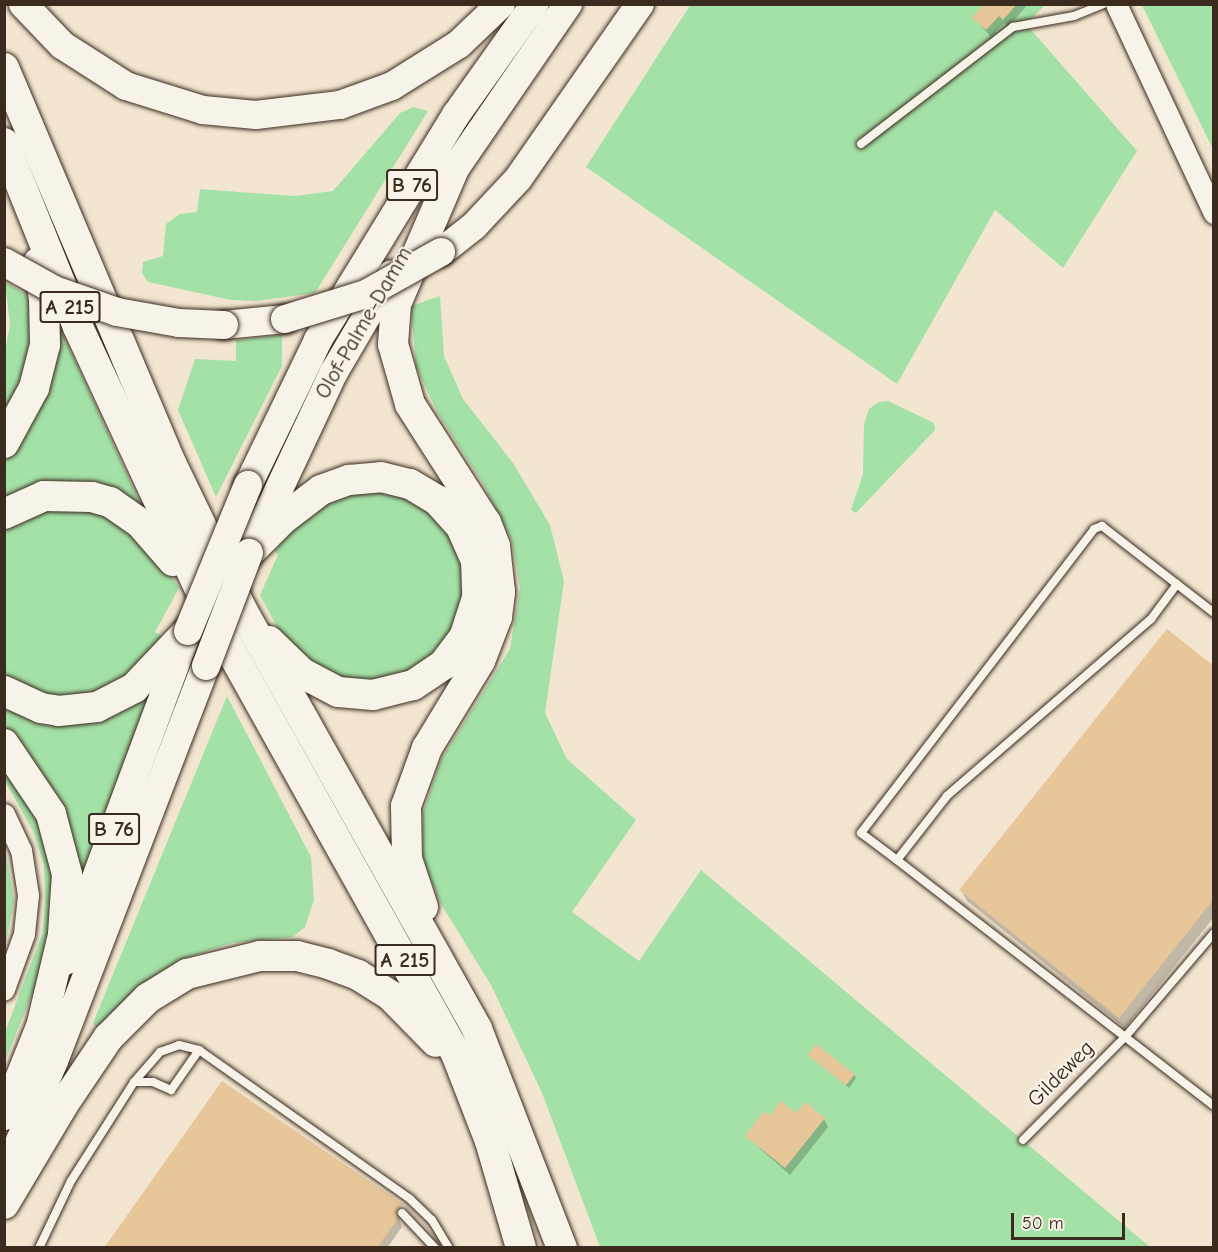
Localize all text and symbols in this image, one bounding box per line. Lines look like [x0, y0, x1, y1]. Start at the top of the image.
road number: B 76 [385, 167, 439, 203]
street label: Olof-Palme-Damm [310, 242, 418, 404]
road number: A 215 [38, 289, 101, 325]
road number: B 76 [87, 811, 141, 847]
road number: A 215 [374, 942, 436, 978]
street label: Gildeweg [1022, 1035, 1100, 1113]
scale bar [1014, 1201, 1128, 1239]
text: 50 m [1022, 1213, 1064, 1234]

